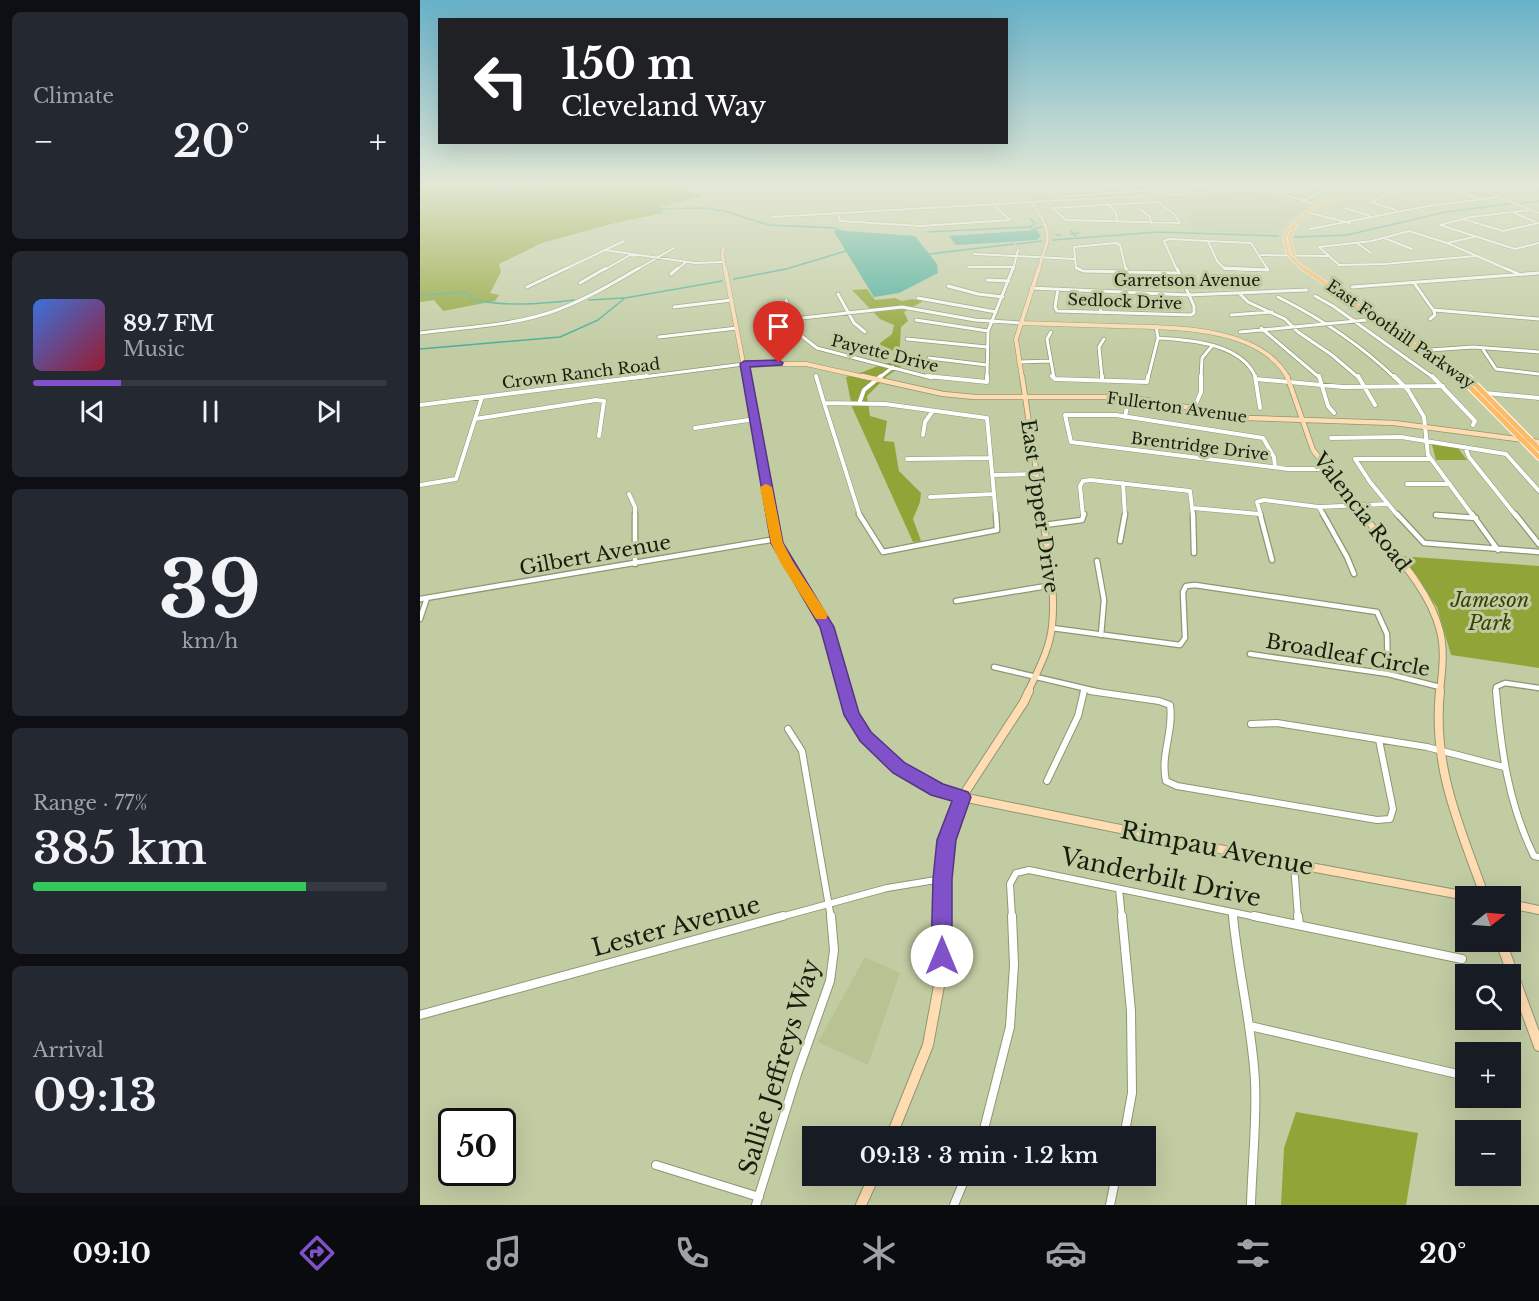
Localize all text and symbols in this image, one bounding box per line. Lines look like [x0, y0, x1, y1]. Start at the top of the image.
text: 150 m [561, 38, 694, 90]
icon: left [462, 42, 540, 120]
text: Climate [33, 84, 114, 108]
text: Cleveland Way [561, 90, 766, 123]
text: 20° [173, 113, 250, 169]
text: − [33, 121, 54, 162]
text: + [369, 121, 387, 162]
street label: Garretson Avenue [1114, 270, 1260, 290]
street label: East Foothill Parkway [1323, 275, 1480, 393]
street label: Sedlock Drive [1067, 289, 1183, 313]
pin [753, 301, 804, 363]
text: 89.7 FM [123, 310, 214, 337]
icon: arrive [762, 310, 795, 343]
street label: Payette Drive [829, 330, 941, 376]
text: Music [123, 337, 184, 361]
street label: Crown Ranch Road [501, 353, 661, 393]
street label: Fullerton Avenue [1106, 387, 1248, 427]
icon: previous [76, 395, 109, 428]
icon: pause [194, 395, 227, 428]
icon: next [312, 395, 345, 428]
street label: East Upper Drive [1016, 418, 1064, 594]
street label: Brentridge Drive [1130, 428, 1270, 464]
street label: Valencia Road [1308, 447, 1416, 576]
street label: Gilbert Avenue [517, 530, 673, 580]
text: 39 [159, 541, 261, 638]
park label: Jameson Park [1450, 588, 1529, 635]
text: km/h [182, 629, 238, 653]
street label: Broadleaf Circle [1264, 629, 1432, 681]
text: Range · 77% [33, 791, 148, 815]
street label: Rimpau Avenue [1118, 815, 1316, 881]
text: 385 km [33, 820, 207, 876]
street label: Vanderbilt Drive [1057, 841, 1264, 912]
north arrow [1455, 886, 1521, 952]
map controls [1455, 886, 1521, 1186]
street label: Lester Avenue [589, 890, 763, 962]
position arrow [910, 924, 974, 988]
street label: Sallie Jeffreys Way [732, 955, 826, 1178]
button: search [1455, 964, 1521, 1030]
text: Arrival [33, 1038, 104, 1062]
button: + [1455, 1042, 1521, 1108]
text: 09:13 [33, 1067, 157, 1123]
speed limit sign: 50 [438, 1108, 516, 1186]
button: − [1455, 1120, 1521, 1186]
text: 09:13 · 3 min · 1.2 km [860, 1142, 1098, 1169]
icon: directions [296, 1232, 338, 1274]
icon: music [483, 1232, 525, 1274]
icon: phone [671, 1232, 713, 1274]
icon: climate [858, 1232, 900, 1274]
icon: car [1045, 1232, 1087, 1274]
icon: filters [1232, 1232, 1274, 1274]
text: 09:10 [73, 1237, 151, 1270]
text: 20° [1419, 1237, 1466, 1270]

